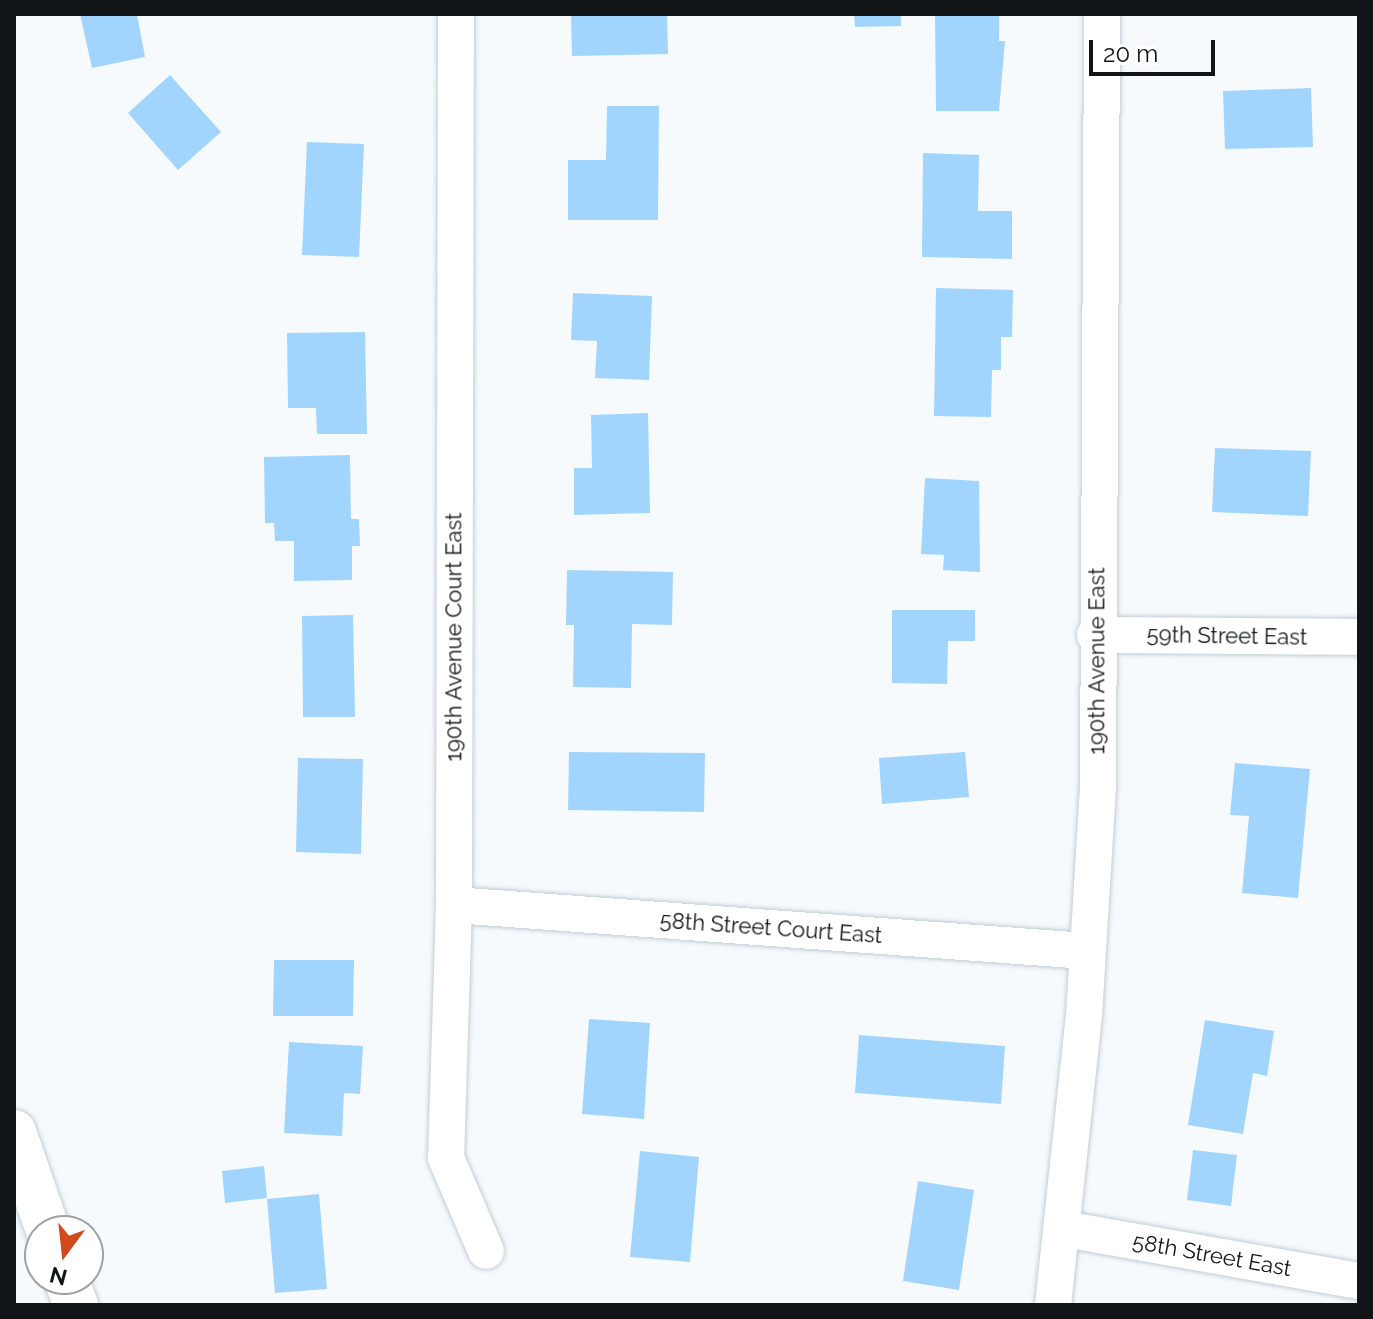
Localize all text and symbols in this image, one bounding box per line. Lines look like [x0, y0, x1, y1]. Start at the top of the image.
scale bar [1093, 24, 1219, 74]
text: 20 m [1103, 39, 1158, 68]
street label: 190th Avenue Court East [441, 512, 467, 762]
street label: 190th Avenue East [1084, 567, 1110, 755]
street label: 59th Street East [1146, 621, 1308, 651]
street label: 58th Street Court East [659, 907, 883, 949]
north arrow [24, 1215, 104, 1295]
street label: 58th Street East [1131, 1228, 1293, 1282]
text: N [47, 1262, 70, 1291]

